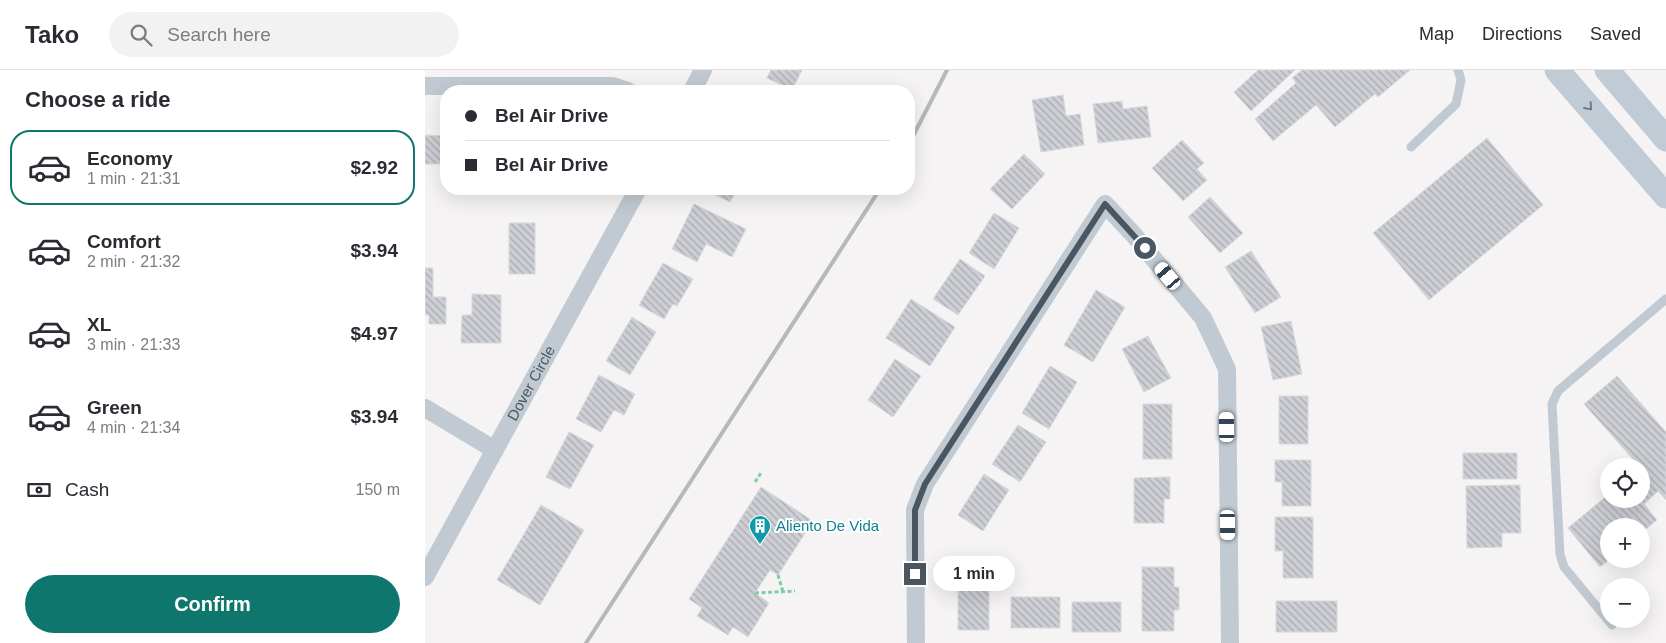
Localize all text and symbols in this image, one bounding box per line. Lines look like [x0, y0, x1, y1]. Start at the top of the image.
search box [109, 12, 459, 57]
text: Tako [25, 21, 79, 48]
icon: search [127, 21, 155, 49]
text: Search here [167, 24, 271, 45]
text: Map [1419, 24, 1454, 44]
text: Directions [1482, 24, 1562, 44]
text: Saved [1590, 24, 1641, 44]
text: Choose a ride [25, 87, 170, 112]
one-way arrow [1583, 101, 1592, 110]
text: Bel Air Drive [495, 105, 608, 126]
icon: car [27, 145, 72, 190]
text: Economy [87, 148, 173, 169]
text: Bel Air Drive [495, 154, 608, 175]
text: $2.92 [350, 157, 398, 178]
text: 1 min · 21:31 [87, 170, 180, 187]
icon: car [27, 228, 72, 273]
text: Comfort [87, 231, 161, 252]
route start [1134, 237, 1156, 259]
text: $3.94 [350, 240, 398, 261]
text: 2 min · 21:32 [87, 253, 180, 270]
car [1152, 260, 1183, 292]
icon: car [27, 311, 72, 356]
text: XL [87, 314, 111, 335]
text: $4.97 [350, 323, 398, 344]
text: 3 min · 21:33 [87, 336, 180, 353]
street label: Dover Circle [504, 343, 558, 423]
icon: car [27, 394, 72, 439]
text: Green [87, 397, 142, 418]
text: $3.94 [350, 406, 398, 427]
car [1219, 412, 1234, 442]
text: 4 min · 21:34 [87, 419, 180, 436]
map controls [1600, 458, 1650, 628]
button: locate [1600, 458, 1650, 508]
icon: cash [25, 476, 53, 504]
text: Cash [65, 479, 109, 500]
text: 150 m [356, 481, 400, 498]
car [1220, 510, 1235, 540]
building icon: Aliento De Vida [748, 514, 772, 545]
place label: Aliento De Vida [776, 517, 880, 534]
button: + [1600, 518, 1650, 568]
callout: 1 min [933, 556, 1015, 592]
route end [904, 563, 926, 585]
text: 1 min [953, 565, 995, 582]
button: Confirm [25, 575, 400, 633]
button: − [1600, 578, 1650, 628]

